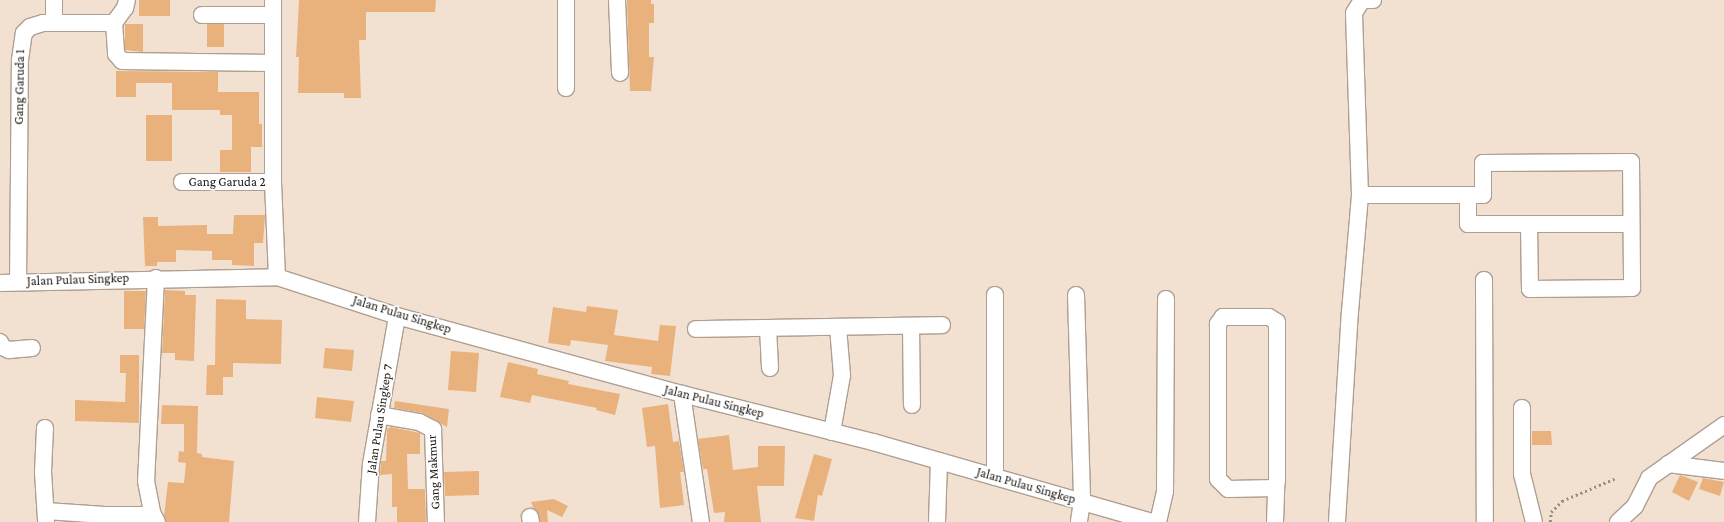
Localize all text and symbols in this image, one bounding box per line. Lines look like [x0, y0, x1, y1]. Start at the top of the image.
street label: Gang Garuda 1 [12, 49, 28, 125]
street label: Gang Garuda 2 [188, 174, 266, 190]
street label: Jalan Pulau Singkep [27, 270, 129, 290]
street label: Jalan Pulau Singkep [351, 293, 453, 337]
street label: Jalan Pulau Singkep 7 [364, 363, 396, 475]
street label: Jalan Pulau Singkep [662, 382, 766, 422]
street label: Gang Makmur [424, 434, 444, 510]
street label: Jalan Pulau Singkep [975, 464, 1077, 508]

